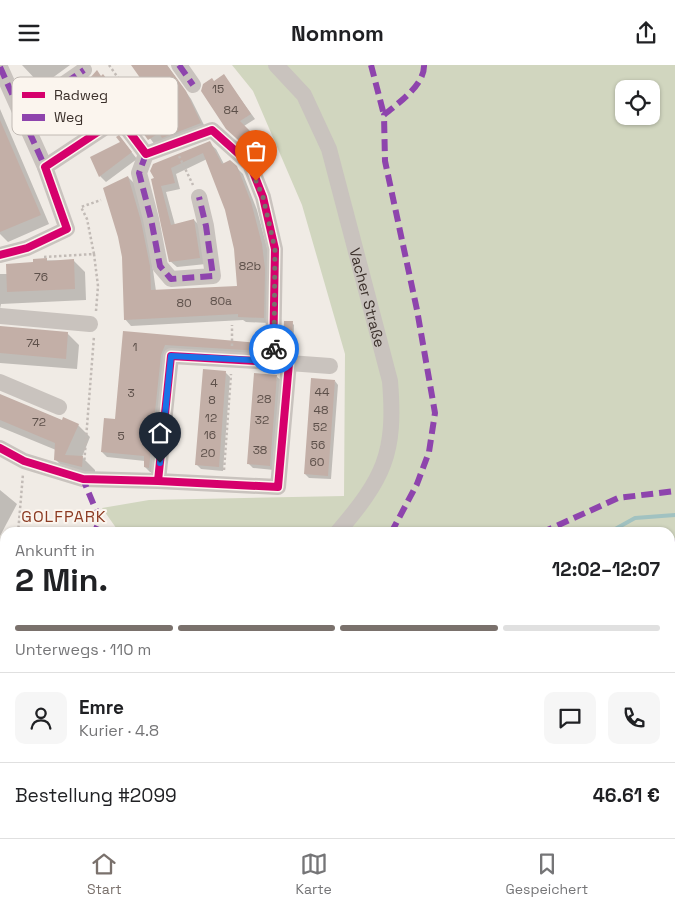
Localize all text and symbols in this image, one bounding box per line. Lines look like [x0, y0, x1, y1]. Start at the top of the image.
icon: menu [15, 19, 43, 47]
text: Nomnom [291, 19, 384, 47]
icon: share [632, 19, 660, 47]
legend [12, 77, 178, 135]
map controls [615, 80, 660, 125]
button: locate [615, 80, 660, 125]
house number: 15 [212, 81, 224, 97]
text: Radweg [54, 86, 108, 104]
house number: 84 [224, 102, 239, 118]
text: Weg [54, 108, 83, 126]
pin [235, 130, 277, 181]
icon: bag [242, 137, 270, 165]
street label: Vacher Straße [346, 246, 390, 349]
house number: 82b [239, 258, 261, 274]
house number: 76 [34, 269, 48, 285]
house number: 80a [210, 293, 232, 309]
house number: 80 [176, 295, 192, 311]
courier [249, 324, 299, 374]
house number: 74 [26, 335, 40, 351]
icon: bike [260, 335, 288, 363]
house number: 1 [132, 339, 138, 355]
house number: 4 [210, 375, 218, 391]
house number: 44 [314, 384, 330, 400]
house number: 3 [127, 385, 135, 401]
house number: 28 [257, 391, 271, 407]
house number: 8 [208, 392, 216, 408]
house number: 48 [314, 402, 328, 418]
house number: 12 [205, 410, 217, 426]
pin [139, 412, 181, 463]
house number: 32 [255, 412, 269, 428]
house number: 72 [32, 414, 46, 430]
icon: home [146, 419, 174, 447]
house number: 52 [313, 419, 327, 435]
house number: 16 [204, 427, 216, 443]
house number: 5 [117, 428, 125, 444]
house number: 56 [311, 437, 325, 453]
house number: 38 [253, 442, 267, 458]
house number: 20 [201, 445, 215, 461]
house number: 60 [309, 454, 325, 470]
district label: GOLFPARK [21, 506, 107, 527]
text: Ankunft in [15, 540, 95, 561]
text: 12:02–12:07 [552, 557, 660, 582]
text: 2 Min. [15, 560, 108, 600]
text: Unterwegs · 110 m [15, 639, 151, 660]
button: person [15, 692, 67, 744]
button: chat [544, 692, 596, 744]
button: phone [608, 692, 660, 744]
text: Emre [79, 695, 124, 720]
text: Kurier · 4.8 [79, 720, 159, 741]
text: Bestellung #2099 [15, 783, 177, 808]
text: 46.61 € [593, 783, 660, 808]
tab: Start [87, 850, 122, 898]
tab: Karte [295, 850, 332, 898]
tab: Gespeichert [506, 850, 588, 898]

